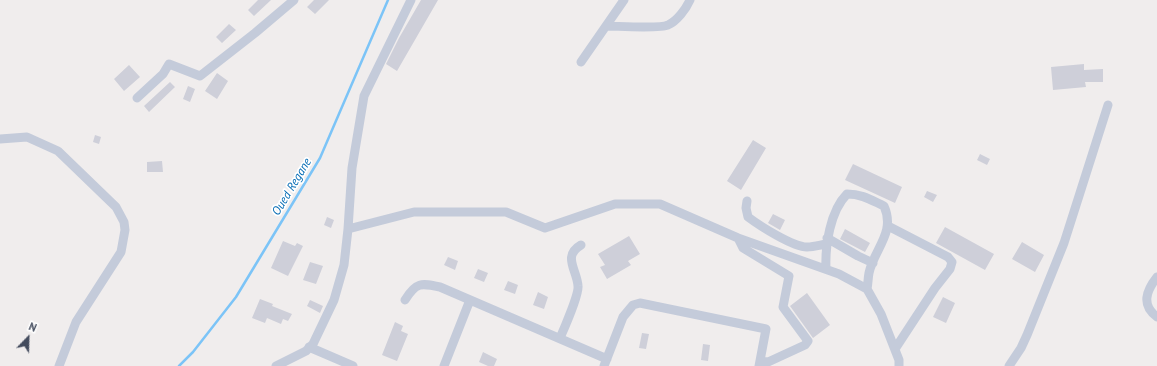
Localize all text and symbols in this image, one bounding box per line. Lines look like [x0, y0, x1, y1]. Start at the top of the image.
water label: Oued Regane [269, 156, 315, 218]
north arrow [8, 318, 48, 358]
text: N [27, 319, 39, 335]

